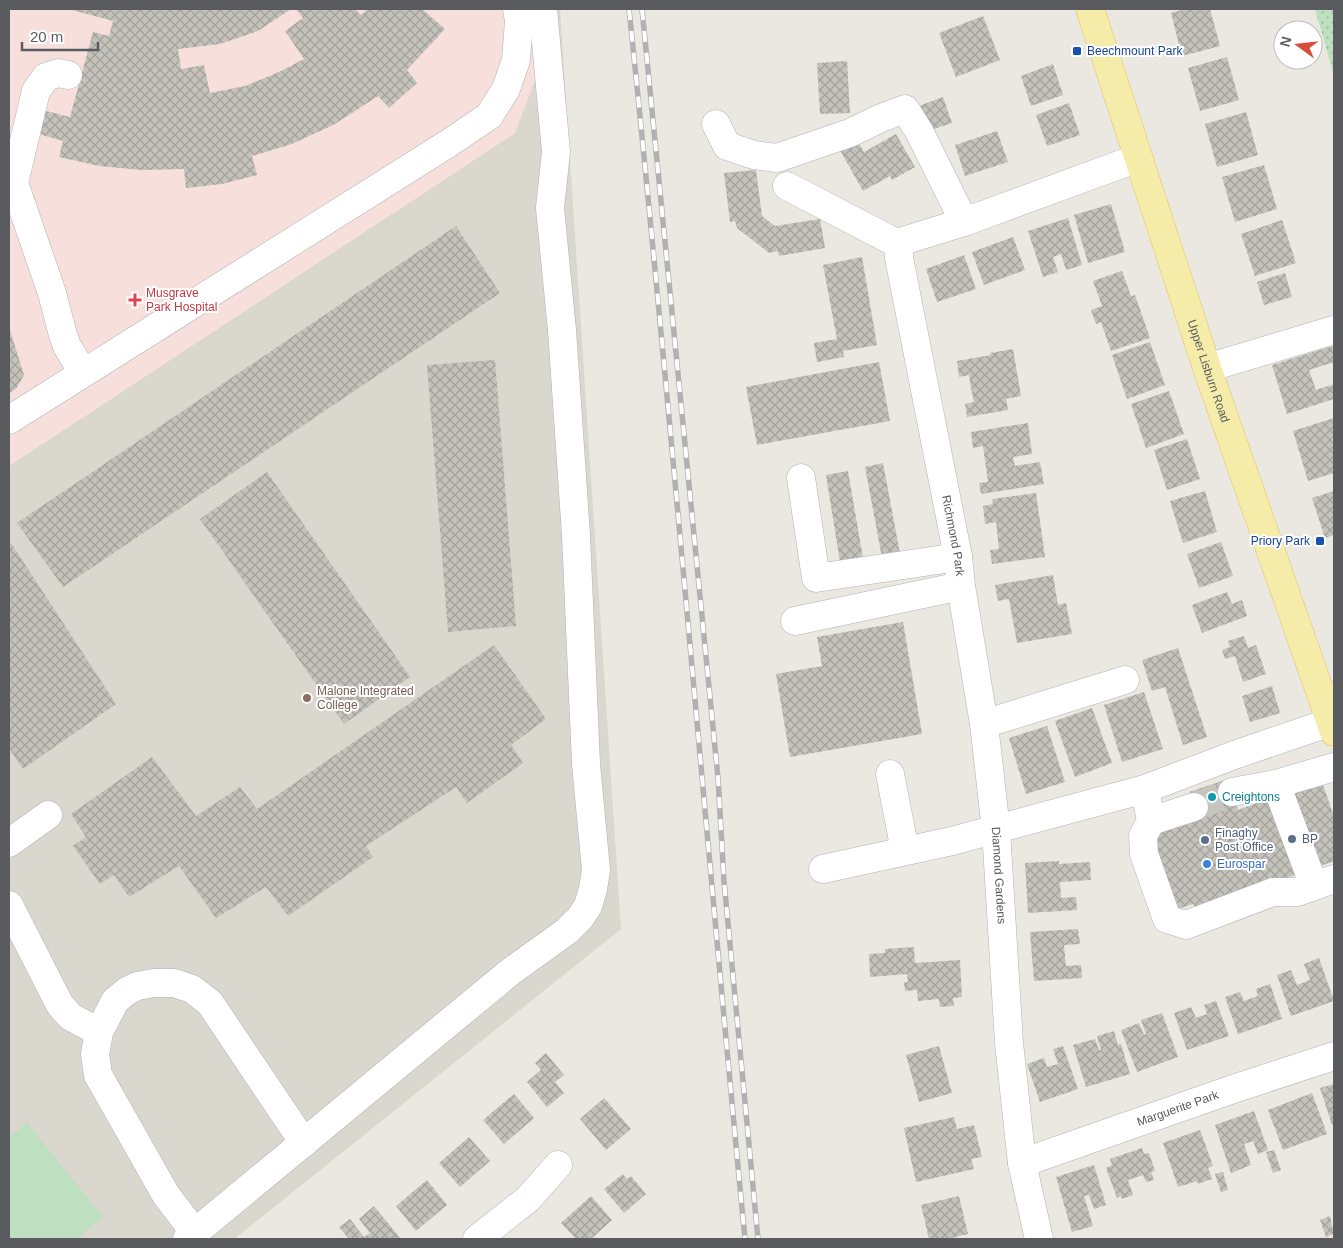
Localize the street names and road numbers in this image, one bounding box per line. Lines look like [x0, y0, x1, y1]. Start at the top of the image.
street label: Upper Lisburn Road [1185, 318, 1232, 424]
street label: Richmond Park [939, 494, 967, 578]
street label: Diamond Gardens [989, 826, 1009, 924]
street label: Marguerite Park [1135, 1087, 1221, 1129]

